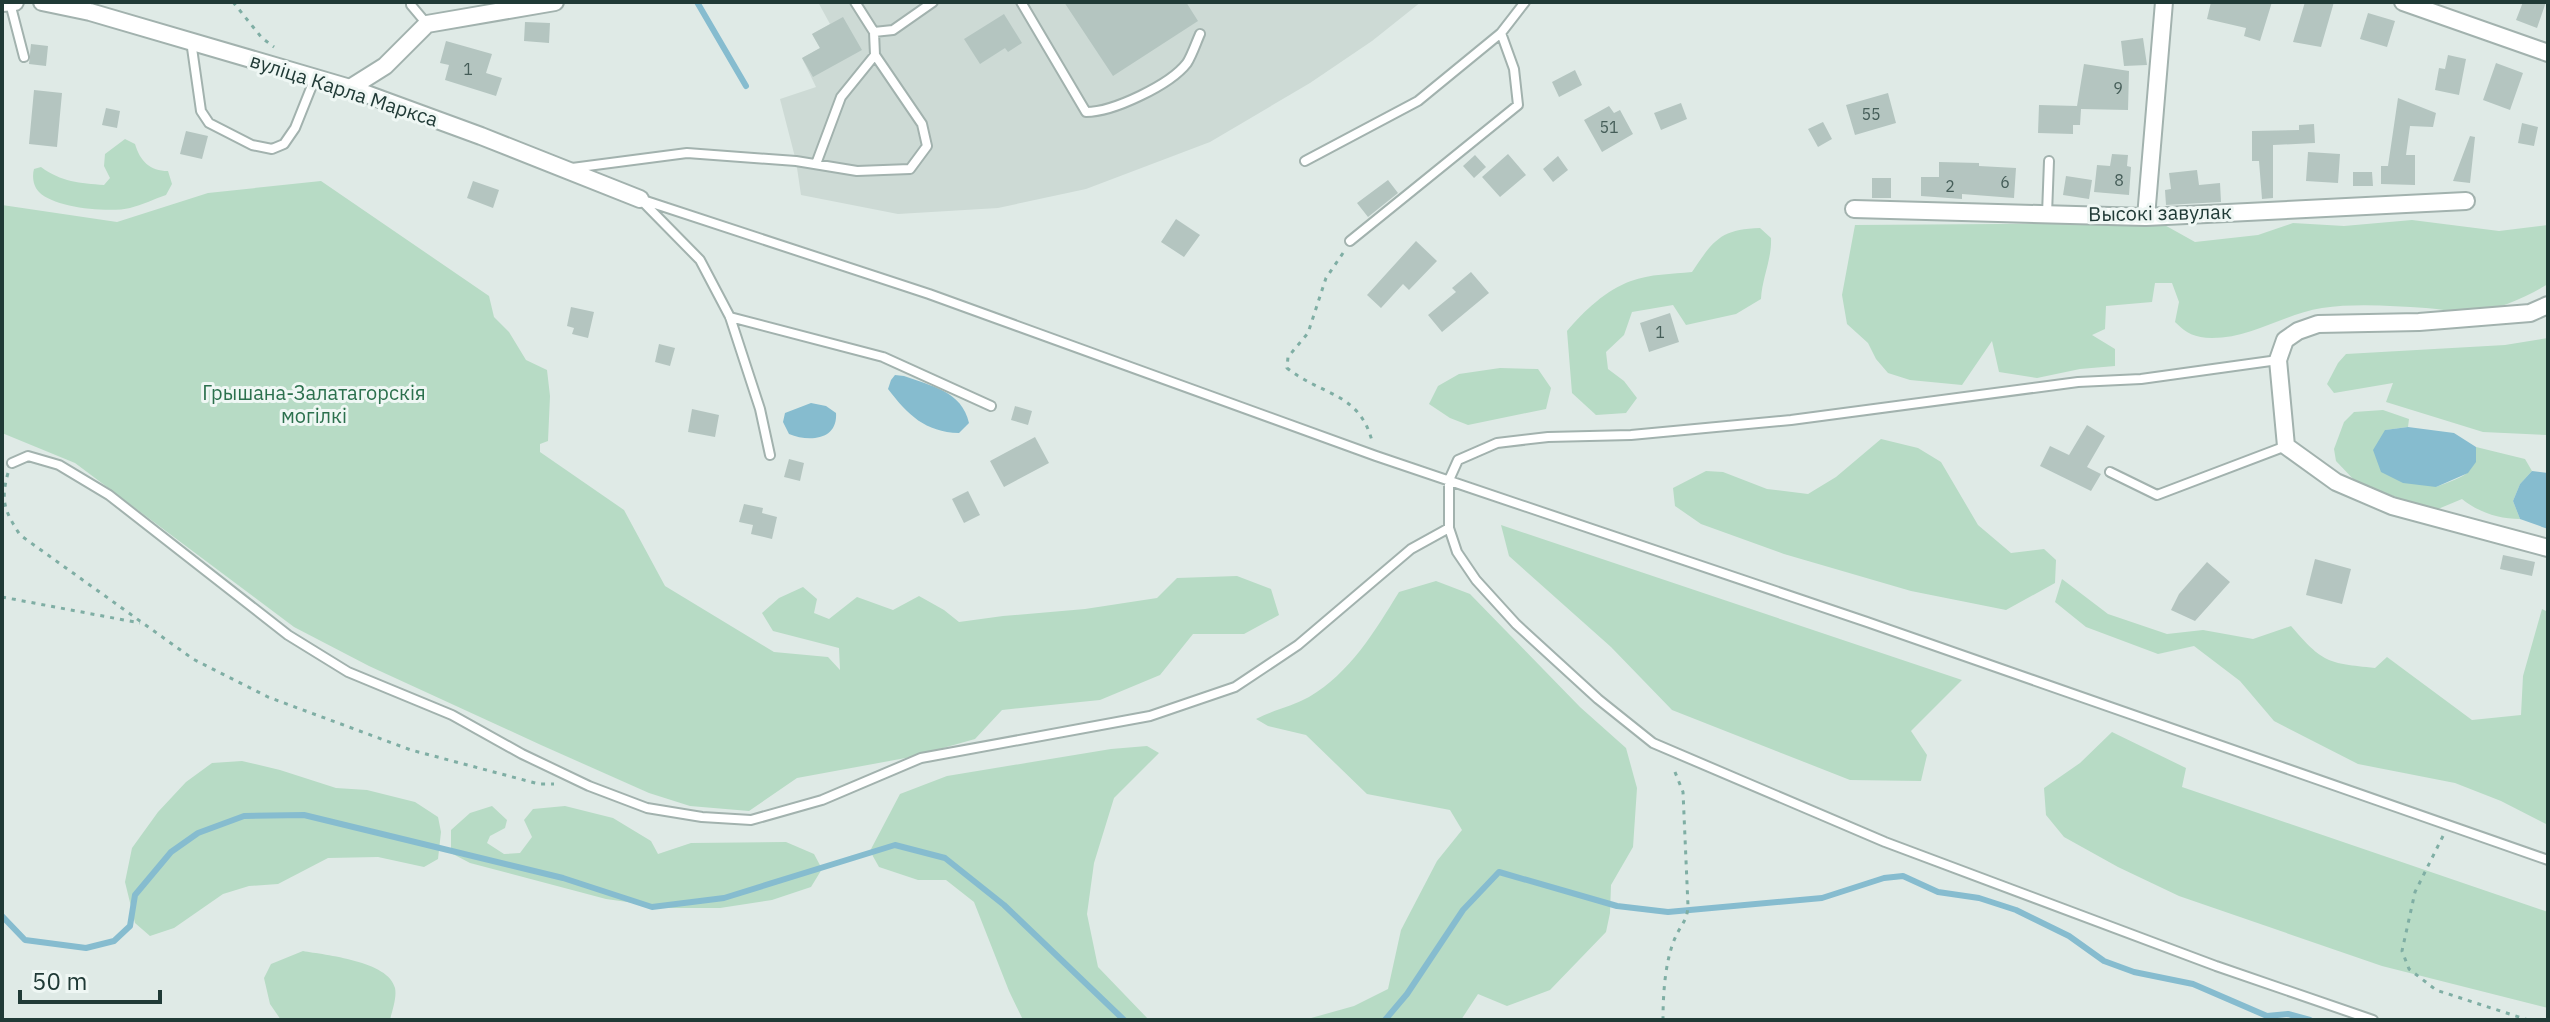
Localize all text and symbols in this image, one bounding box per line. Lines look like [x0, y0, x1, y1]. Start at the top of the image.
street label: вуліца Карла Маркса [247, 46, 442, 133]
house number: 1 [463, 59, 473, 79]
house number: 9 [2113, 78, 2123, 98]
house number: 55 [1861, 104, 1881, 124]
house number: 51 [1599, 117, 1619, 137]
house number: 8 [2114, 170, 2124, 190]
house number: 6 [2000, 172, 2010, 192]
house number: 2 [1945, 176, 1955, 196]
street label: Высокі завулак [2088, 198, 2232, 227]
house number: 1 [1655, 322, 1665, 342]
park label: Грышана-Залатагорскія могілкі [202, 379, 426, 429]
scale bar [20, 954, 160, 1004]
text: 50 m [32, 965, 87, 997]

